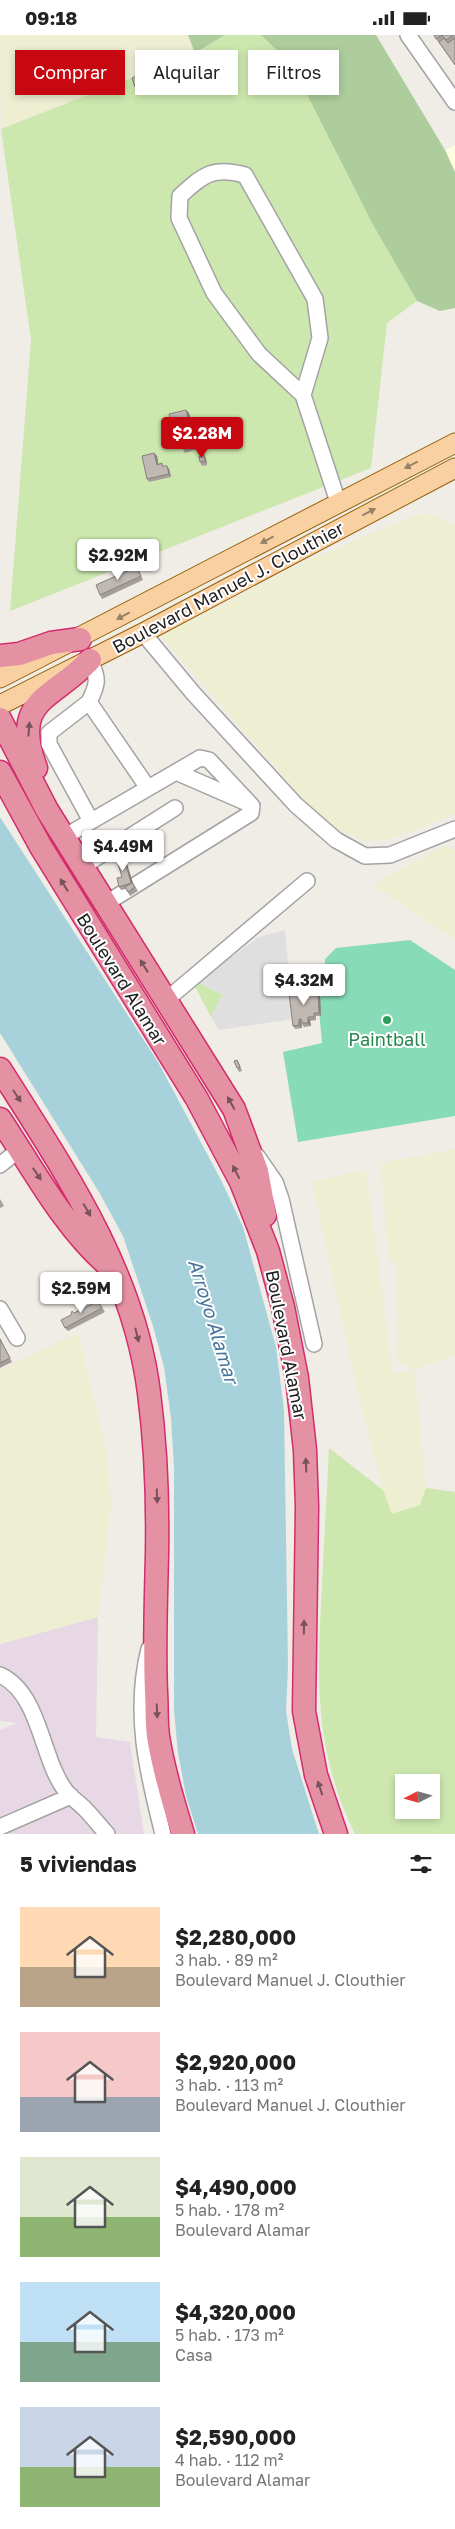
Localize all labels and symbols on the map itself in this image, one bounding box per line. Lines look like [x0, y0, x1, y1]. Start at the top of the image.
pin: $2.28M [161, 417, 243, 459]
one-way arrow [404, 461, 419, 469]
one-way arrow [362, 508, 376, 516]
street label: Boulevard Manuel J. Clouthier [108, 516, 348, 658]
one-way arrow [260, 536, 274, 544]
pin: $2.92M [77, 539, 159, 581]
one-way arrow [116, 612, 131, 620]
one-way arrow [25, 721, 33, 737]
pin: $4.49M [82, 829, 164, 872]
one-way arrow [60, 878, 69, 891]
street label: Boulevard Alamar [72, 909, 172, 1049]
one-way arrow [139, 960, 148, 973]
pin: $4.32M [263, 963, 345, 1006]
marker: Paintball [381, 1014, 393, 1026]
place label: Paintball [348, 1028, 426, 1050]
one-way arrow [13, 1090, 22, 1103]
one-way arrow [227, 1096, 235, 1111]
one-way arrow [232, 1165, 240, 1179]
one-way arrow [32, 1167, 41, 1181]
one-way arrow [82, 1204, 91, 1217]
water label: Arroyo Alamar [184, 1256, 245, 1388]
street label: Boulevard Alamar [262, 1268, 312, 1422]
pin: $2.59M [40, 1271, 122, 1314]
one-way arrow [133, 1328, 141, 1343]
one-way arrow [301, 1456, 309, 1472]
one-way arrow [154, 1488, 162, 1504]
one-way arrow [301, 1619, 309, 1635]
one-way arrow [153, 1703, 161, 1719]
north arrow [395, 1774, 440, 1819]
one-way arrow [316, 1780, 324, 1795]

